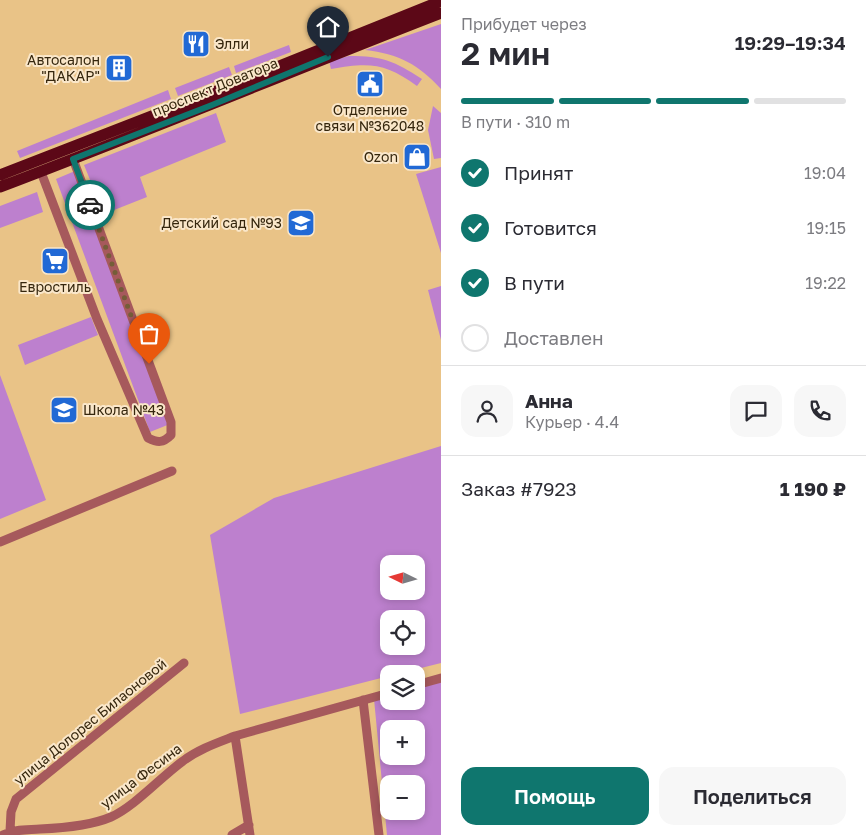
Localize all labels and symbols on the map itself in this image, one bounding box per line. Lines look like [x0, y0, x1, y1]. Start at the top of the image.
pin [307, 6, 349, 57]
restaurant icon: Элли [181, 29, 211, 59]
place label: Элли [215, 35, 249, 52]
place label: Автосалон "ДАКАР" [27, 51, 100, 84]
building icon: Автосалон "ДАКАР" [104, 53, 134, 83]
street label: проспект Доватора [150, 54, 280, 119]
public building icon: Отделение связи №362048 [355, 69, 385, 99]
place label: Отделение связи №362048 [316, 101, 424, 134]
shop icon: Ozon [402, 142, 432, 172]
place label: Ozon [364, 148, 398, 165]
courier [65, 180, 115, 230]
school or university icon: Детский сад №93 [286, 208, 316, 238]
place label: Детский сад №93 [161, 214, 282, 231]
supermarket icon: Евростиль [40, 246, 70, 276]
place label: Евростиль [19, 278, 91, 295]
pin [128, 313, 170, 364]
school or university icon: Школа №43 [49, 395, 79, 425]
place label: Школа №43 [83, 401, 164, 418]
north arrow [380, 555, 425, 600]
street label: улица Долорес Билаоновой [10, 655, 169, 788]
street label: улица Фесина [97, 740, 185, 812]

